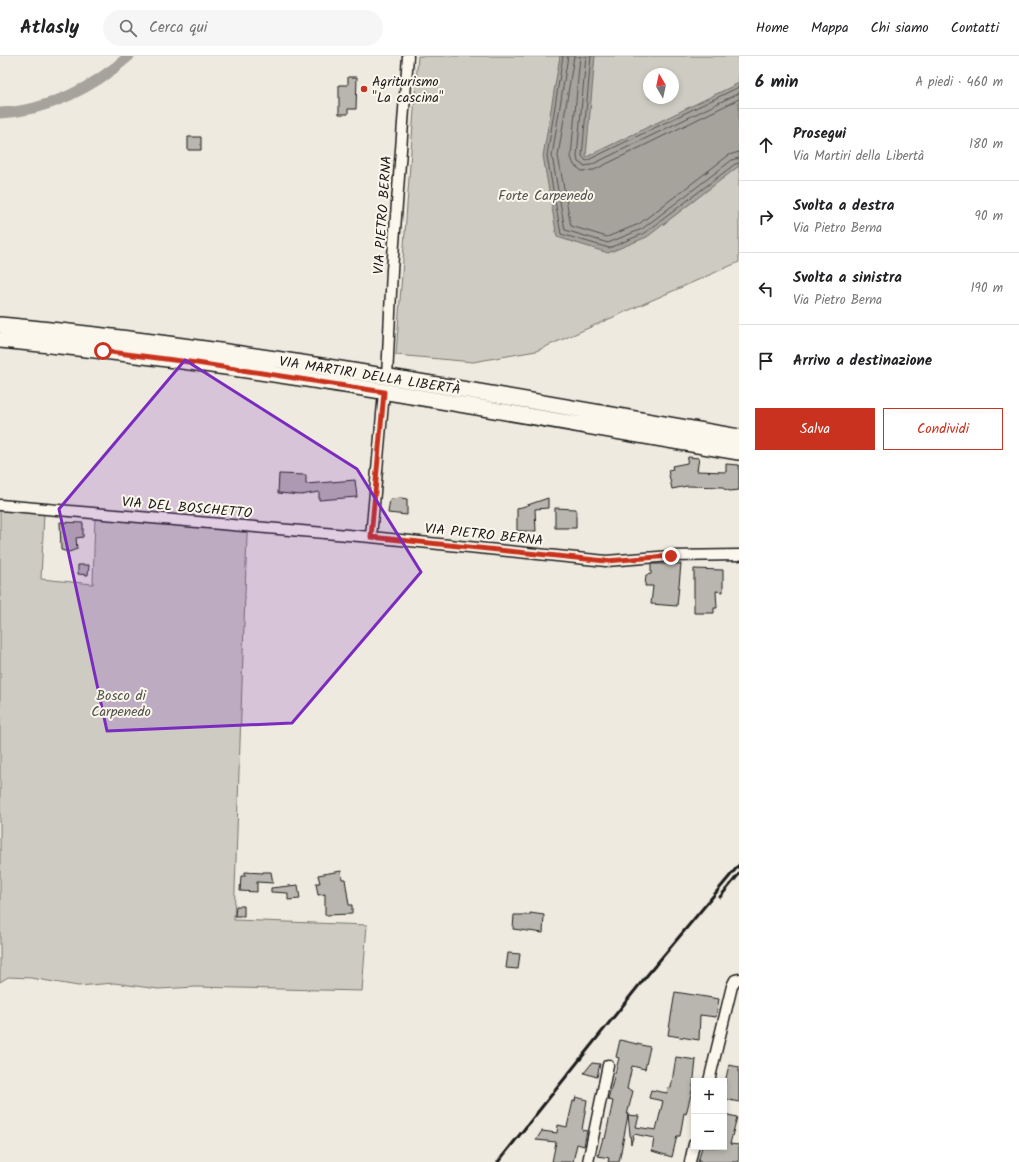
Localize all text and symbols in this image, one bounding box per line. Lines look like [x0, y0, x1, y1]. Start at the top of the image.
search box [103, 10, 383, 46]
text: Atlasly [20, 13, 79, 43]
text: Cerca qui [149, 16, 207, 40]
icon: search [117, 17, 139, 39]
text: Home [756, 17, 789, 39]
text: Mappa [811, 17, 848, 39]
text: Chi siamo [870, 17, 929, 39]
text: Contatti [951, 17, 999, 39]
north arrow [643, 68, 679, 104]
text: 6 min [755, 69, 799, 96]
place label: Agriturismo "La cascina" [372, 71, 444, 109]
text: A piedi · 460 m [915, 72, 1003, 93]
marker: Agriturismo "La cascina" [359, 84, 369, 94]
text: Prosegui [793, 122, 846, 146]
icon: ahead [755, 134, 777, 156]
text: 180 m [969, 134, 1003, 155]
text: Via Martiri della Libertà [793, 146, 924, 167]
street label: VIA PIETRO BERNA [368, 155, 398, 275]
park label: Forte Carpenedo [498, 185, 594, 207]
text: Svolta a destra [793, 194, 894, 218]
icon: right [755, 206, 777, 228]
text: 90 m [975, 206, 1003, 227]
text: Via Pietro Berna [793, 218, 882, 239]
text: Svolta a sinistra [793, 266, 902, 290]
icon: left [755, 278, 777, 300]
text: 190 m [971, 278, 1003, 299]
text: Via Pietro Berna [793, 290, 882, 311]
route start [94, 342, 112, 360]
text: Arrivo a destinazione [793, 349, 932, 373]
icon: arrive [755, 350, 777, 372]
street label: VIA MARTIRI DELLA LIBERTÀ [277, 351, 462, 401]
button: Salva [755, 408, 875, 450]
button: Condividi [883, 408, 1003, 450]
street label: VIA DEL BOSCHETTO [121, 491, 253, 525]
street label: VIA PIETRO BERNA [423, 518, 544, 552]
route end [662, 547, 680, 565]
park label: Bosco di Carpenedo [91, 685, 151, 723]
map controls [691, 1078, 727, 1150]
button: + [691, 1078, 727, 1114]
button: − [691, 1114, 727, 1150]

